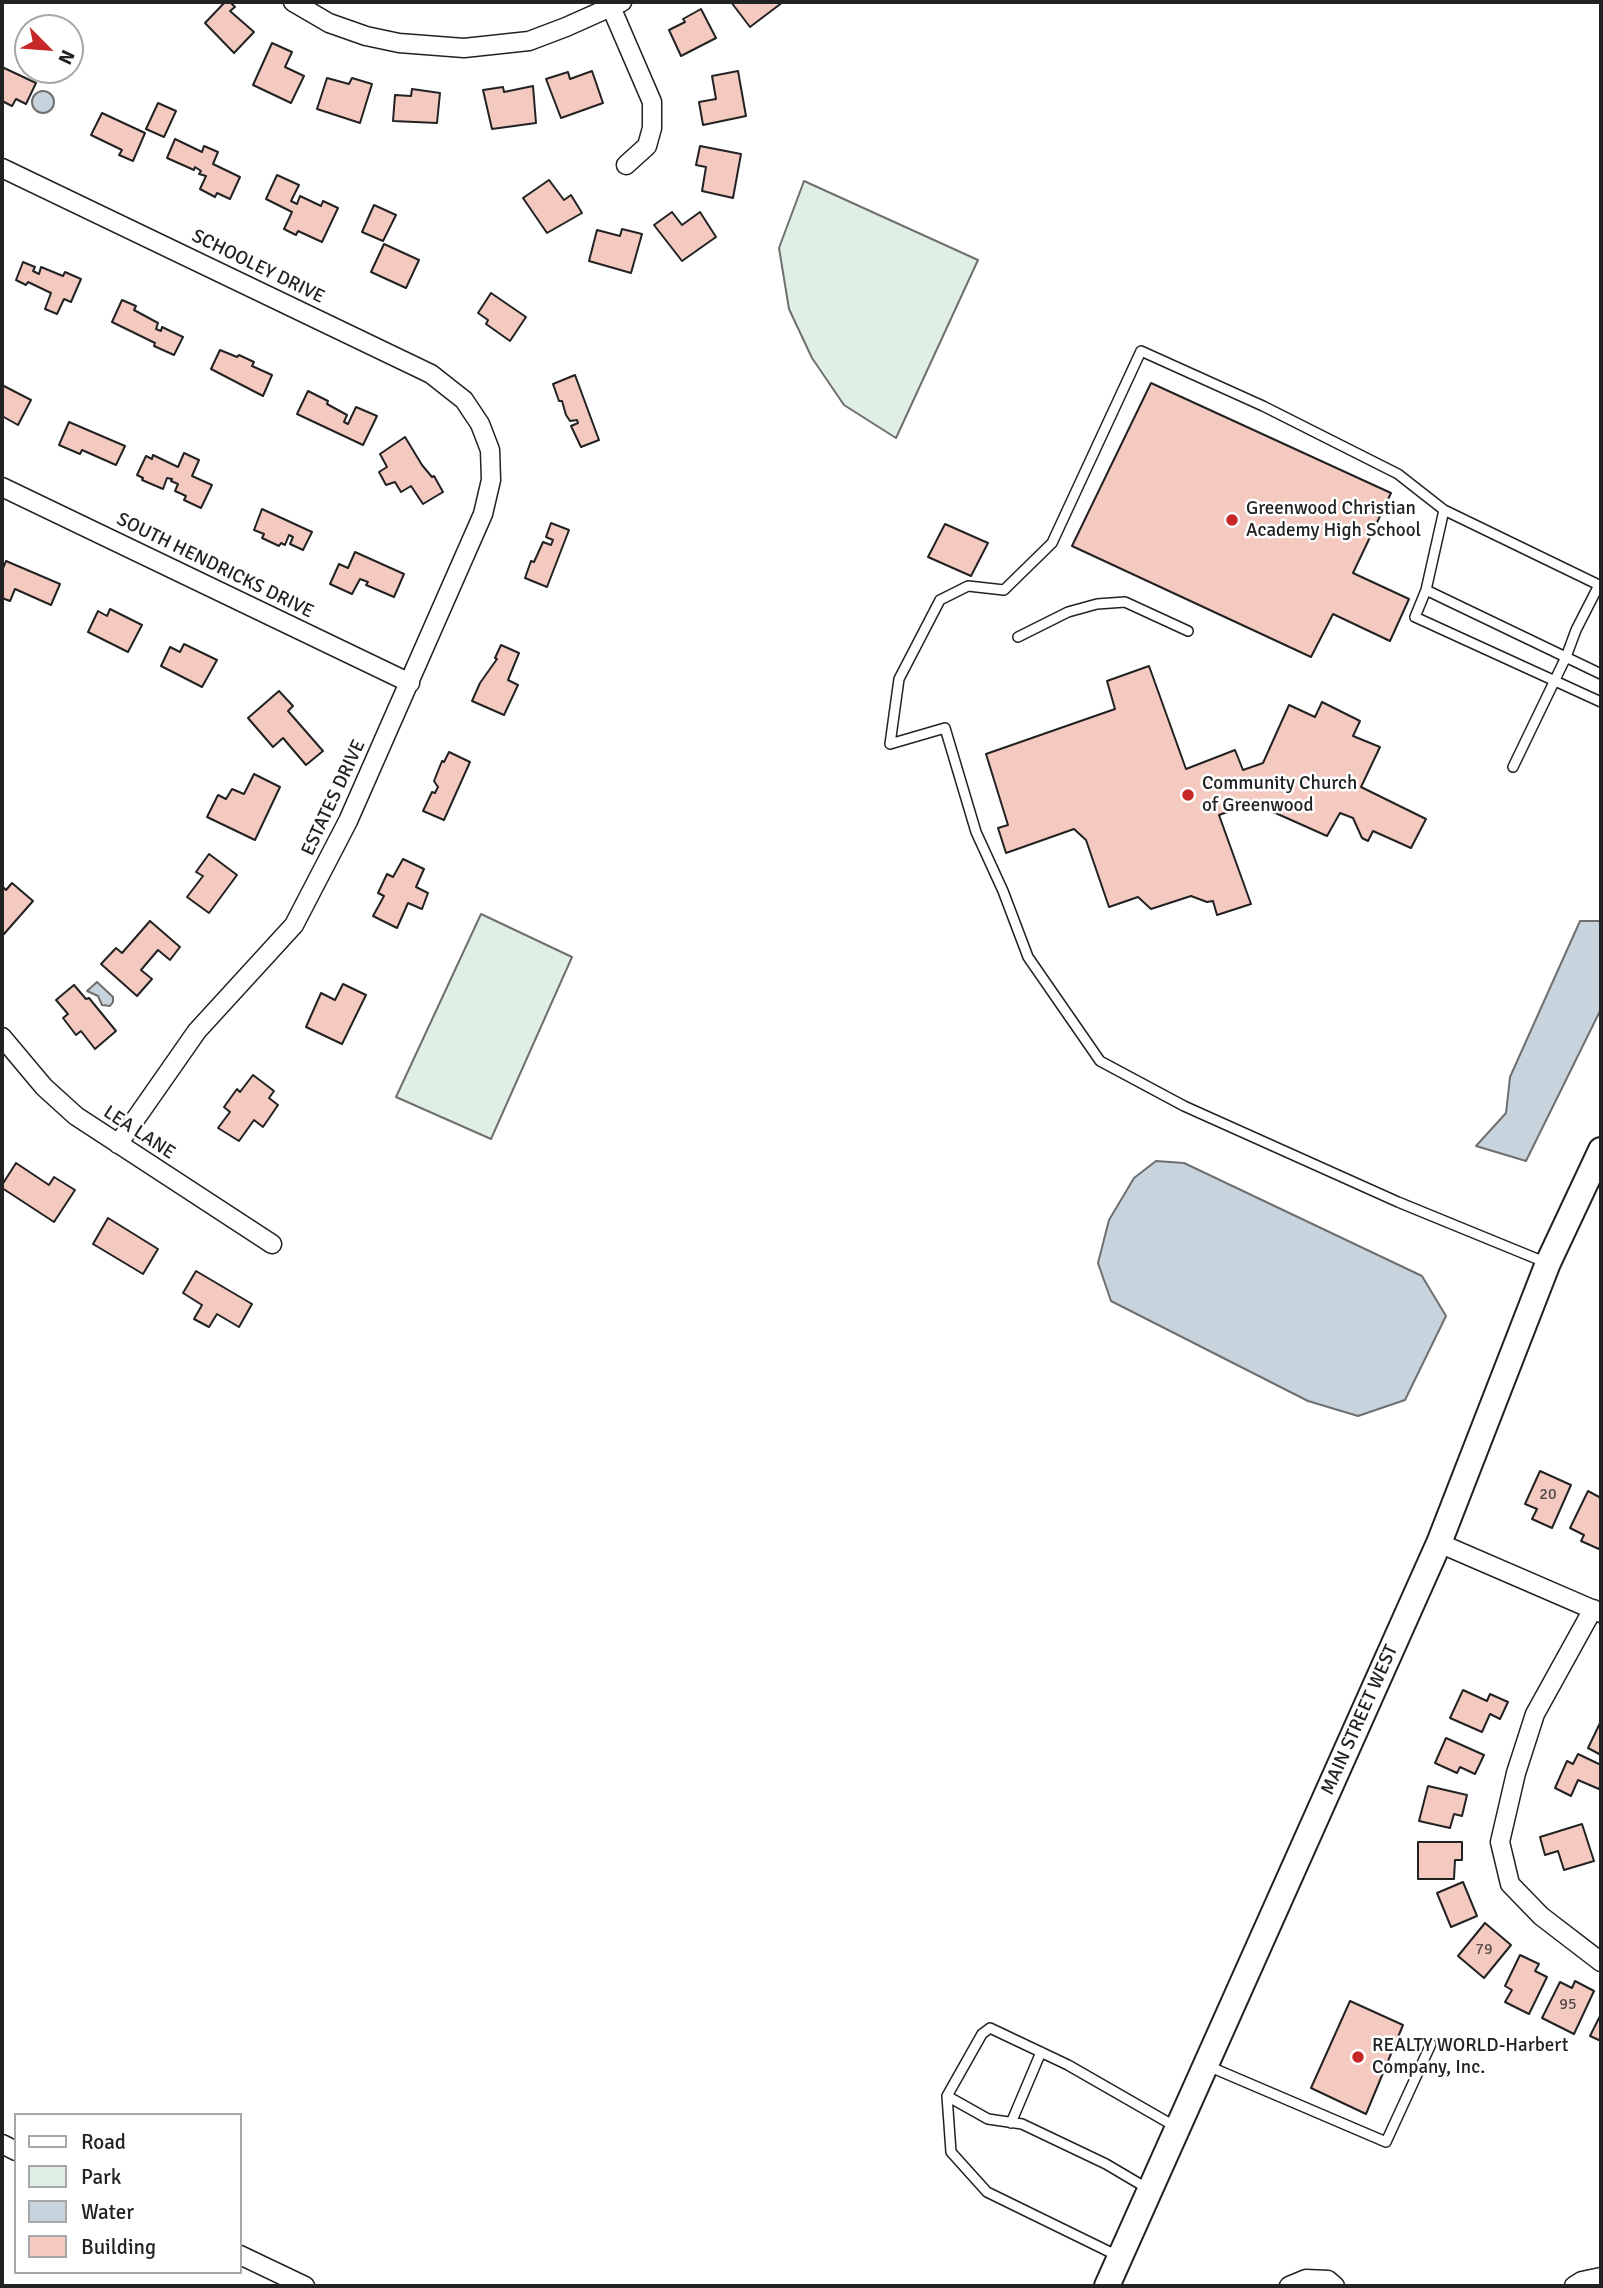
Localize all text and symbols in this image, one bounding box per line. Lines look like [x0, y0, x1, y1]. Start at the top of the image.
north arrow [14, 14, 84, 84]
text: N [53, 46, 80, 68]
street label: SCHOOLEY DRIVE [188, 225, 328, 309]
place label: Greenwood Christian Academy High School [1246, 498, 1421, 542]
street label: SOUTH HENDRICKS DRIVE [113, 508, 317, 624]
marker: Greenwood Christian Academy High School [1224, 512, 1240, 528]
street label: ESTATES DRIVE [297, 736, 371, 860]
place label: Community Church of Greenwood [1202, 773, 1357, 817]
marker: Community Church of Greenwood [1180, 787, 1196, 803]
street label: LEA LANE [99, 1101, 179, 1165]
house number: 20 [1539, 1485, 1557, 1505]
street label: MAIN STREET WEST [1317, 1641, 1403, 1799]
house number: 79 [1475, 1940, 1493, 1960]
house number: 95 [1559, 1995, 1577, 2015]
place label: REALTY WORLD-Harbert Company, Inc. [1372, 2035, 1568, 2079]
marker: REALTY WORLD-Harbert Company, Inc. [1350, 2049, 1366, 2065]
legend [14, 2113, 242, 2274]
text: Road [81, 2129, 126, 2155]
text: Park [81, 2164, 121, 2190]
text: Water [81, 2199, 134, 2225]
text: Building [81, 2234, 156, 2260]

